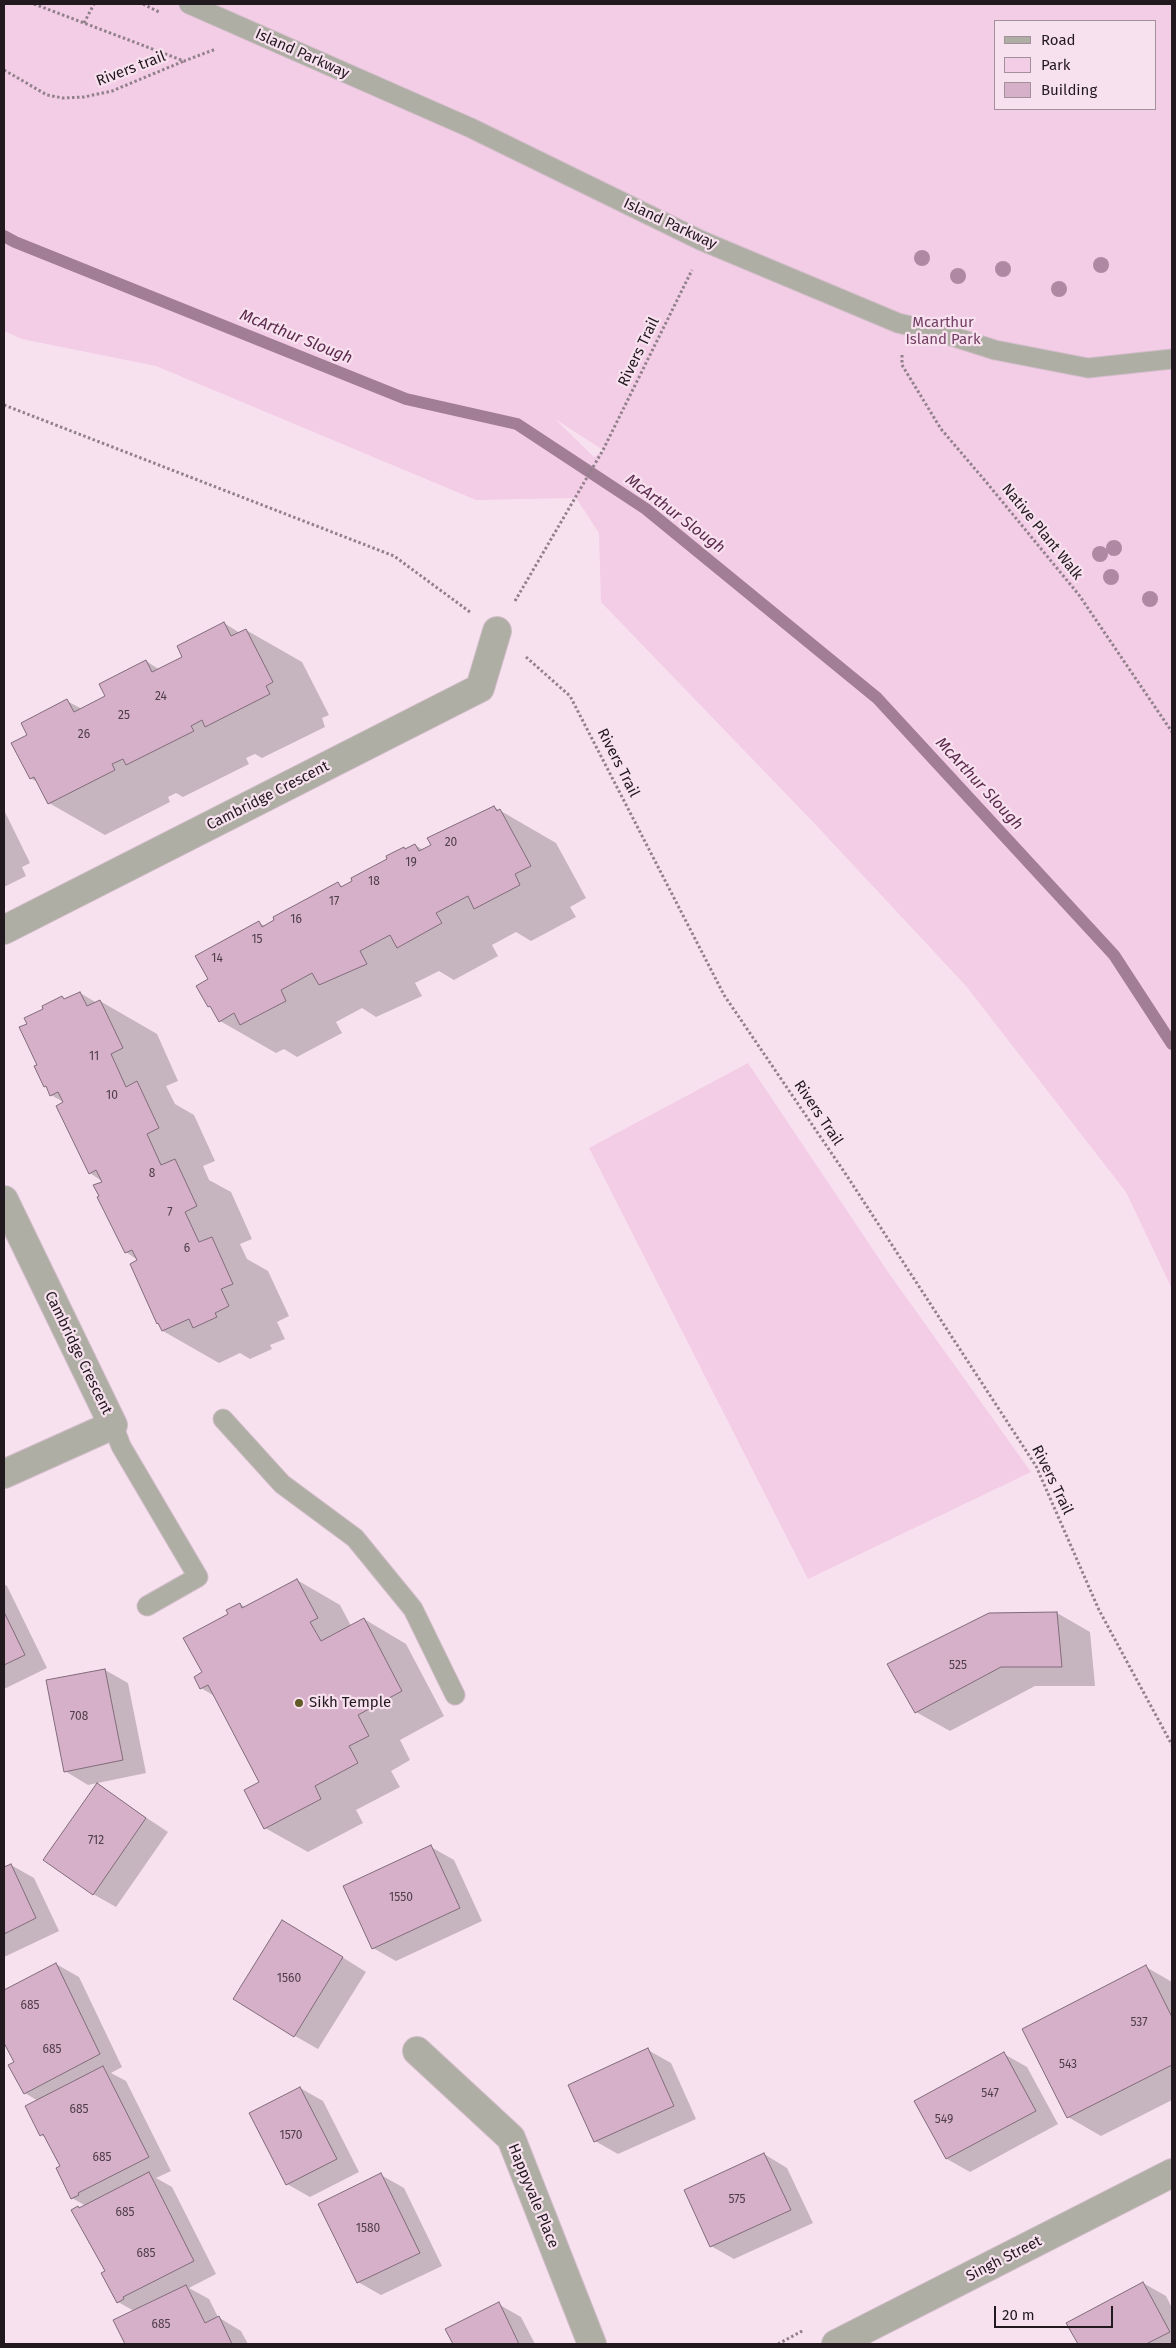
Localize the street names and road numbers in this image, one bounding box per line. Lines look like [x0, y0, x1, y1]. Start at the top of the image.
street label: Island Parkway [252, 25, 352, 83]
street label: Rivers trail [94, 48, 168, 90]
street label: Island Parkway [620, 194, 720, 254]
street label: Rivers Trail [615, 314, 663, 390]
street label: Native Plant Walk [998, 480, 1086, 584]
street label: Rivers Trail [593, 726, 643, 800]
street label: Cambridge Crescent [204, 757, 332, 835]
street label: Rivers Trail [790, 1077, 846, 1149]
street label: Cambridge Crescent [40, 1288, 116, 1418]
street label: Rivers Trail [1028, 1442, 1076, 1518]
street label: Happyvale Place [504, 2141, 562, 2251]
street label: Singh Street [963, 2232, 1045, 2286]

